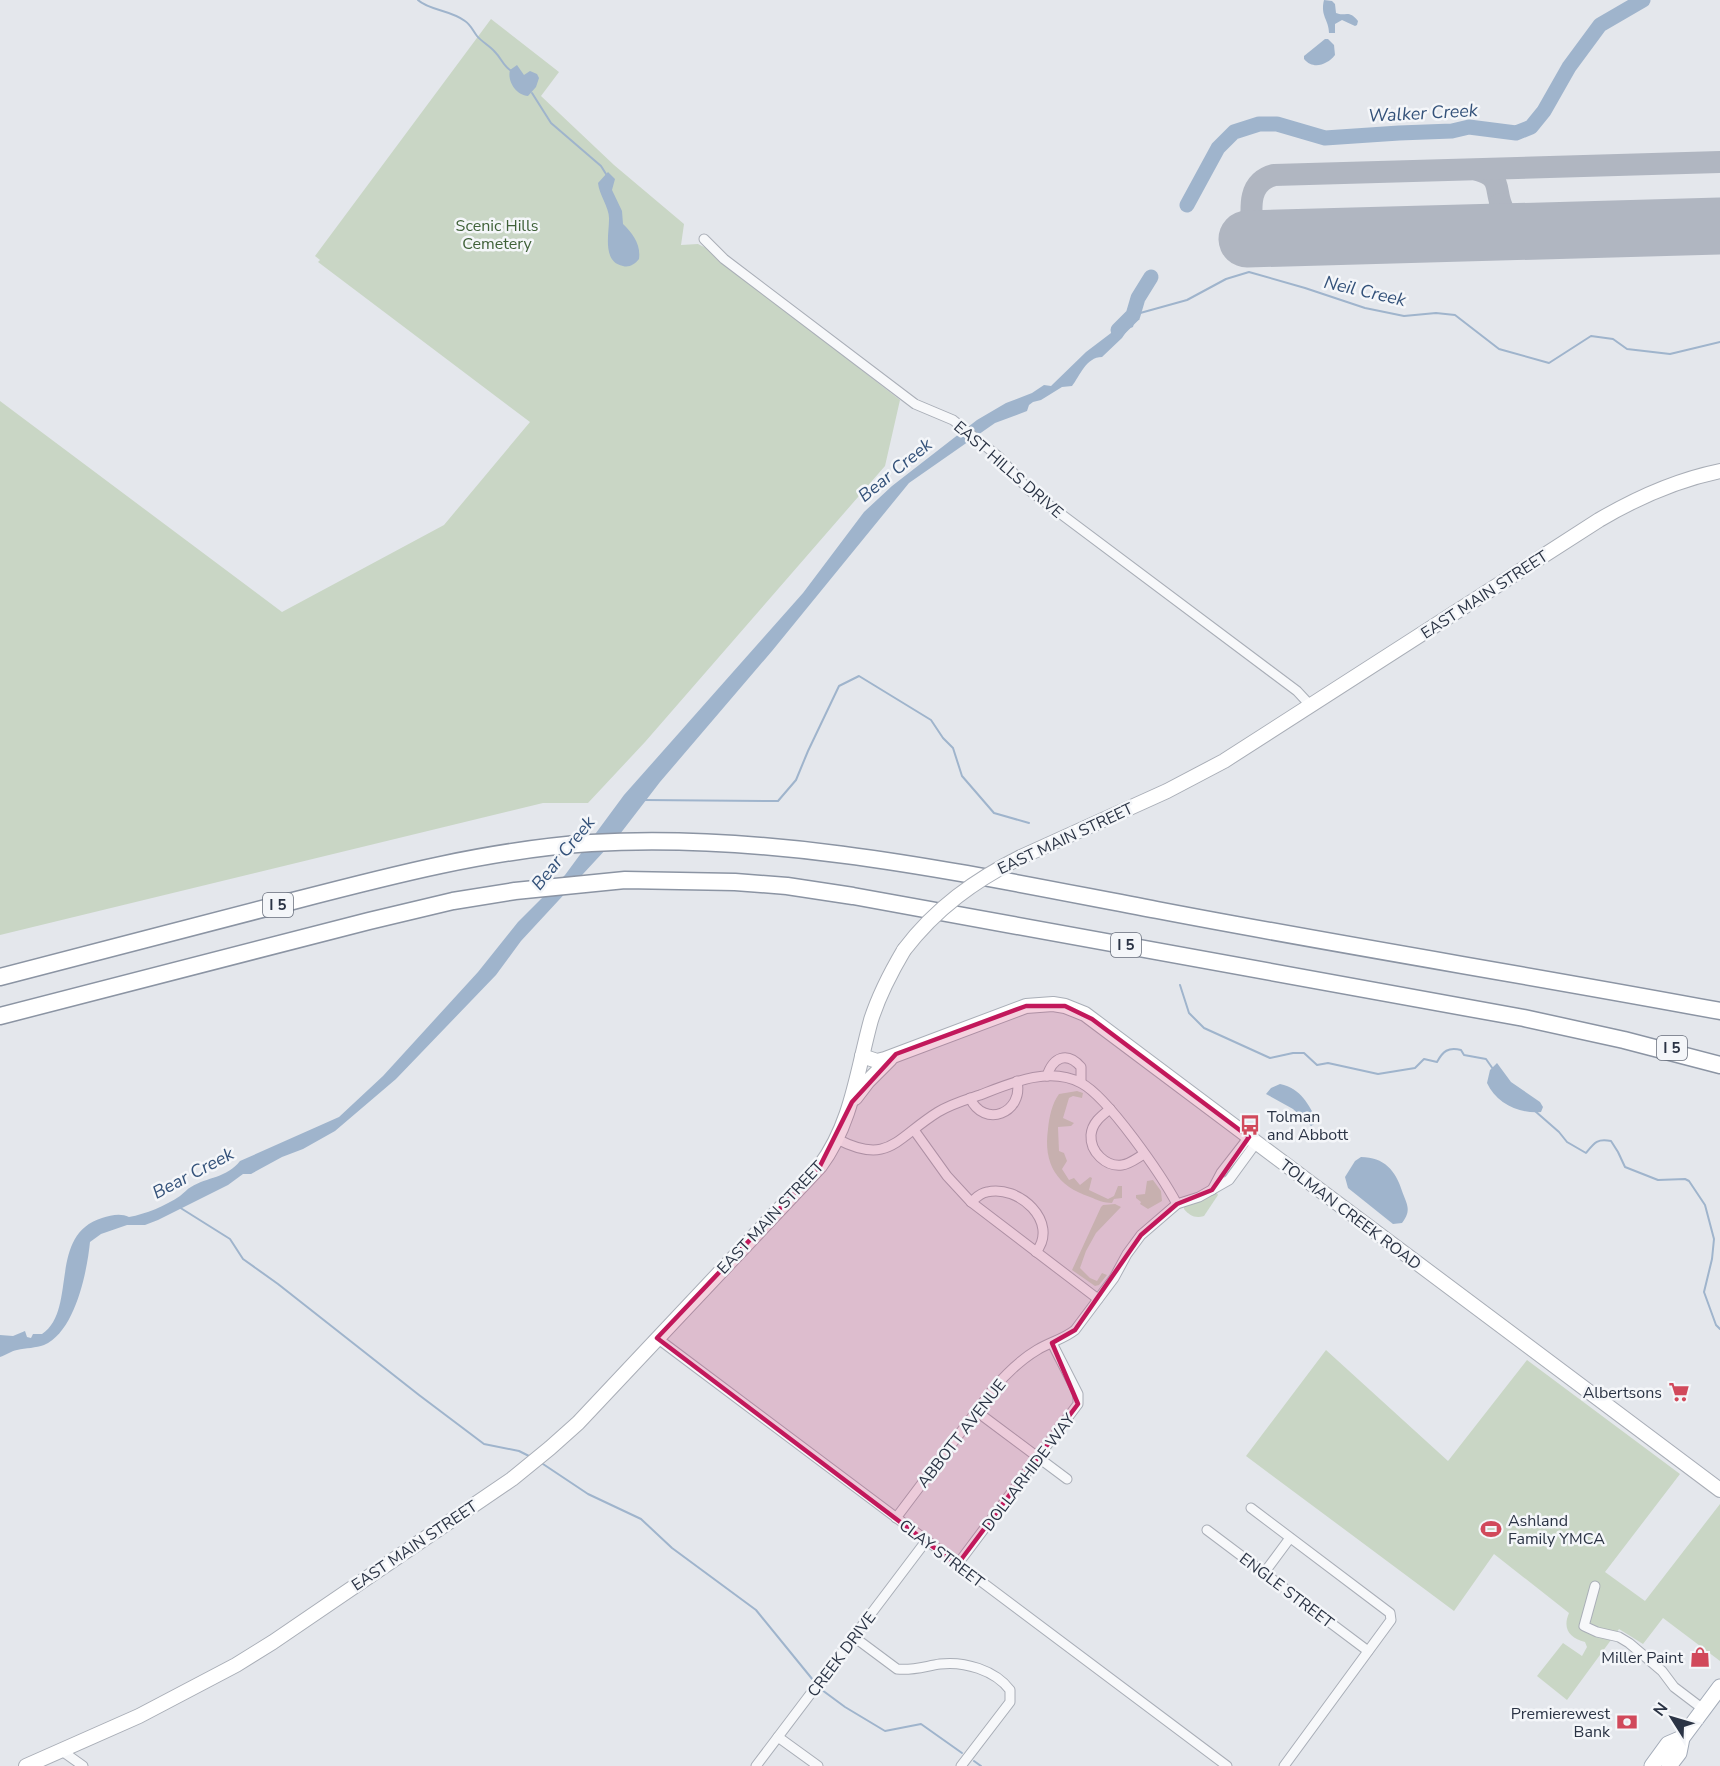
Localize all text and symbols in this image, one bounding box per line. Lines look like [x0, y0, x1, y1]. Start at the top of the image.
water label: Walker Creek [1368, 98, 1479, 128]
park label: Scenic Hills Cemetery [456, 215, 538, 255]
water label: Neil Creek [1322, 270, 1409, 312]
street label: EAST HILLS DRIVE [949, 416, 1068, 523]
water label: Bear Creek [853, 432, 938, 507]
street label: EAST MAIN STREET [1417, 545, 1553, 644]
street label: EAST MAIN STREET [994, 798, 1137, 880]
water label: Bear Creek [526, 810, 601, 895]
road number: I 5 [263, 893, 293, 917]
road number: I 5 [1111, 933, 1141, 957]
road number: I 5 [1657, 1036, 1687, 1060]
place label: Tolman and Abbott [1267, 1106, 1349, 1146]
bus stop icon: Tolman and Abbott [1238, 1113, 1262, 1137]
water label: Bear Creek [148, 1141, 239, 1204]
street label: TOLMAN CREEK ROAD [1275, 1154, 1426, 1275]
street label: EAST MAIN STREET [712, 1156, 829, 1279]
street label: ABBOTT AVENUE [912, 1375, 1011, 1493]
supermarket icon: Albertsons [1667, 1380, 1691, 1404]
place label: Albertsons [1583, 1382, 1662, 1404]
street label: DOLLARHIDE WAY [977, 1409, 1081, 1536]
street label: EAST MAIN STREET [347, 1495, 482, 1596]
place label: Ashland Family YMCA [1508, 1510, 1605, 1550]
street label: CLAY STREET [894, 1514, 989, 1593]
sports icon: Ashland Family YMCA [1479, 1517, 1503, 1541]
street label: ENGLE STREET [1235, 1548, 1338, 1634]
street label: CREEK DRIVE [803, 1608, 881, 1702]
shop icon: Miller Paint [1688, 1645, 1712, 1669]
place label: Miller Paint [1601, 1647, 1683, 1669]
north arrow [1642, 1688, 1702, 1748]
text: N [1648, 1698, 1673, 1721]
place label: Premierewest Bank [1511, 1703, 1611, 1743]
bank icon: Premierewest Bank [1615, 1710, 1639, 1734]

